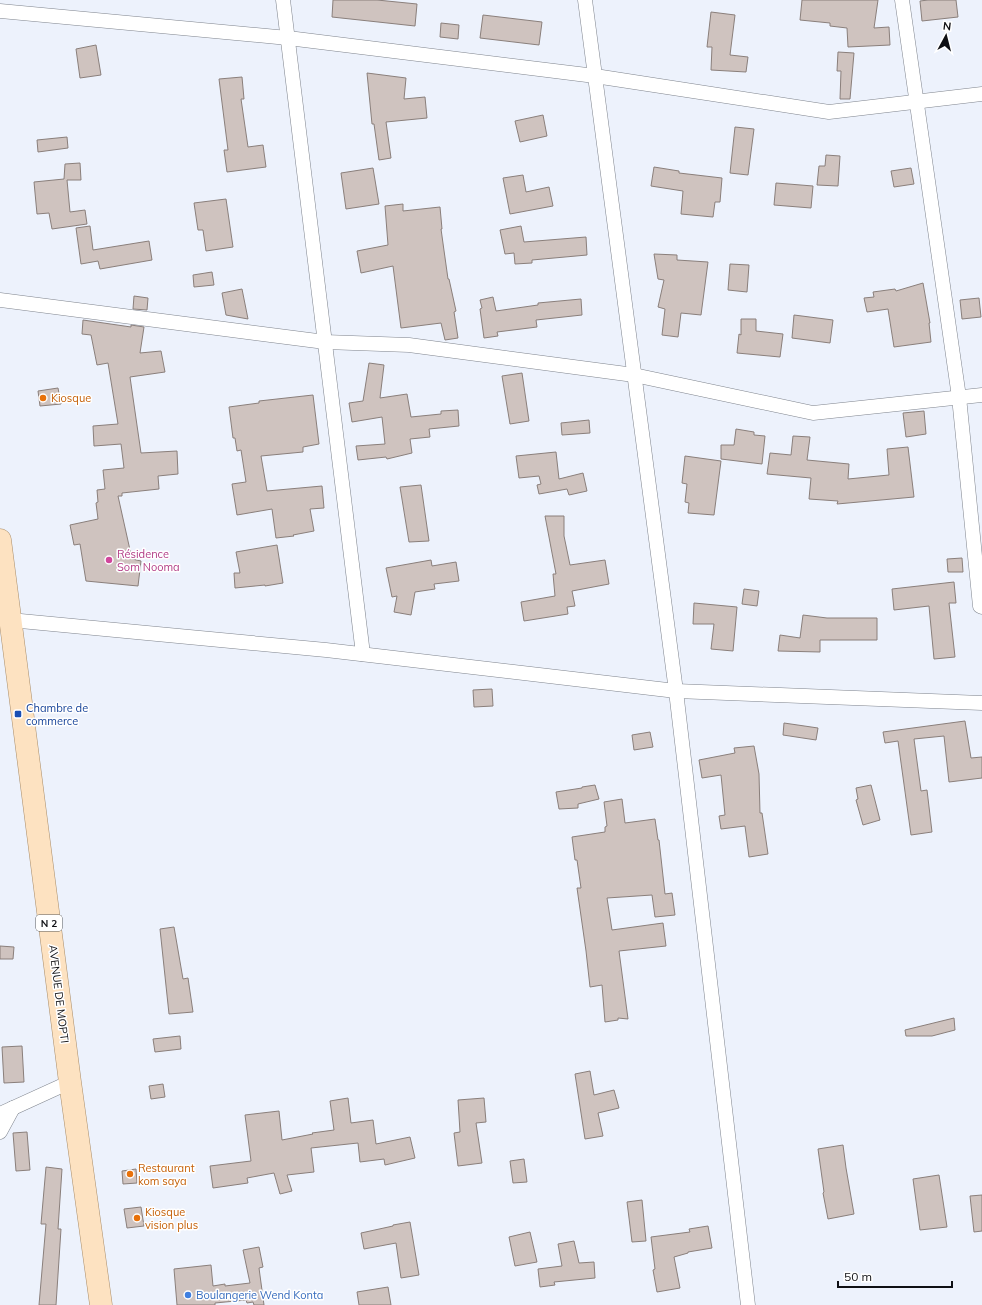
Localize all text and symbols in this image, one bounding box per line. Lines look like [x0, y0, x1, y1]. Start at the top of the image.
north arrow [926, 16, 966, 56]
text: N [942, 19, 952, 34]
place label: Kiosque [51, 391, 91, 405]
marker: Kiosque [38, 393, 48, 403]
place label: Résidence Som Nooma [117, 547, 180, 574]
marker: Résidence Som Nooma [104, 555, 114, 565]
place label: Chambre de commerce [26, 701, 88, 728]
marker: Chambre de commerce [13, 709, 23, 719]
road number: N 2 [36, 915, 62, 931]
street label: AVENUE DE MOPTI [46, 944, 72, 1044]
place label: Restaurant kom saya [138, 1161, 195, 1188]
marker: Restaurant kom saya [125, 1169, 135, 1179]
place label: Kiosque vision plus [145, 1205, 198, 1232]
marker: Kiosque vision plus [132, 1213, 142, 1223]
scale bar [838, 1263, 952, 1289]
text: 50 m [844, 1269, 872, 1284]
place label: Boulangerie Wend Konta [196, 1288, 323, 1302]
marker: Boulangerie Wend Konta [183, 1290, 193, 1300]

